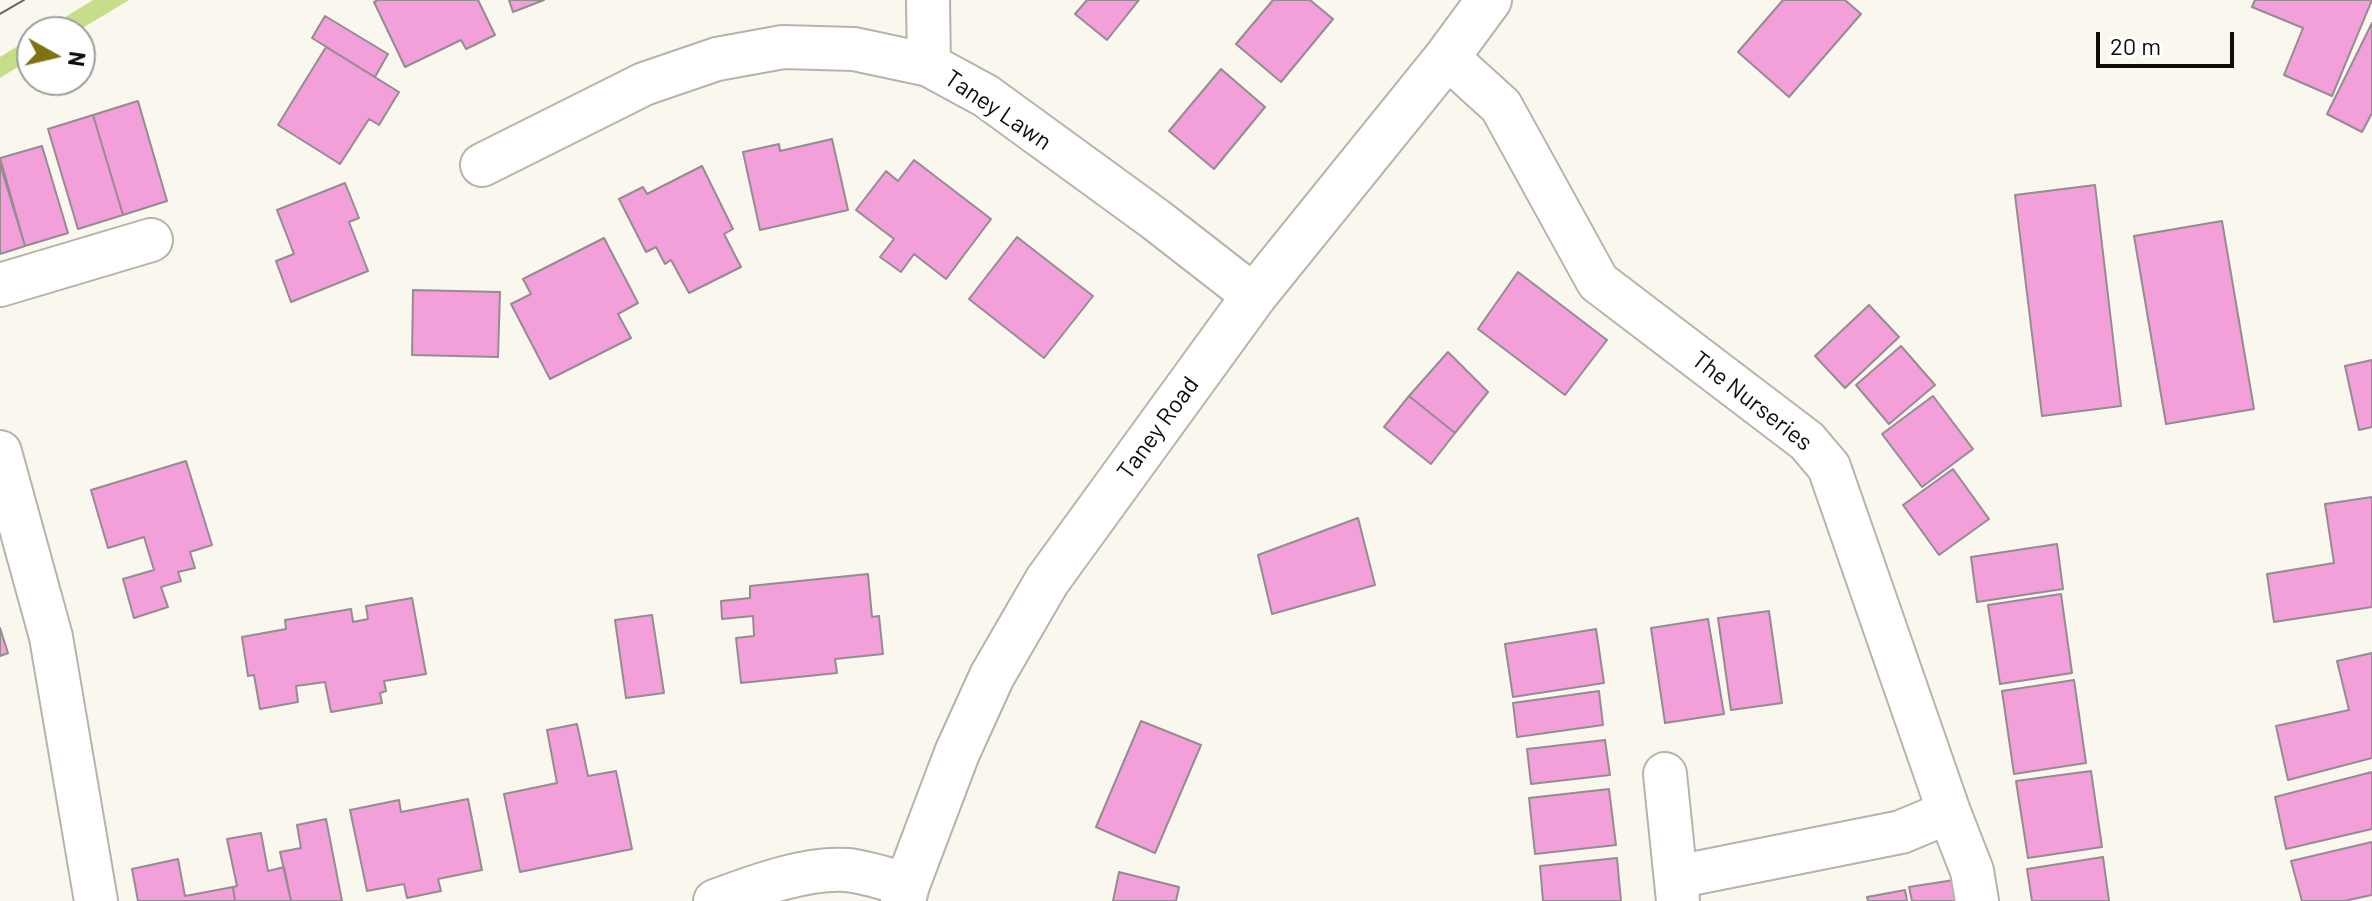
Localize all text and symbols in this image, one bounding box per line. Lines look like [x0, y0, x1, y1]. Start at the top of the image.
north arrow [16, 16, 96, 96]
scale bar [2100, 16, 2238, 66]
text: 20 m [2110, 31, 2161, 60]
text: N [64, 50, 92, 68]
street label: Taney Lawn [939, 64, 1057, 156]
street label: The Nurseries [1686, 345, 1818, 457]
street label: Taney Road [1111, 371, 1205, 485]

